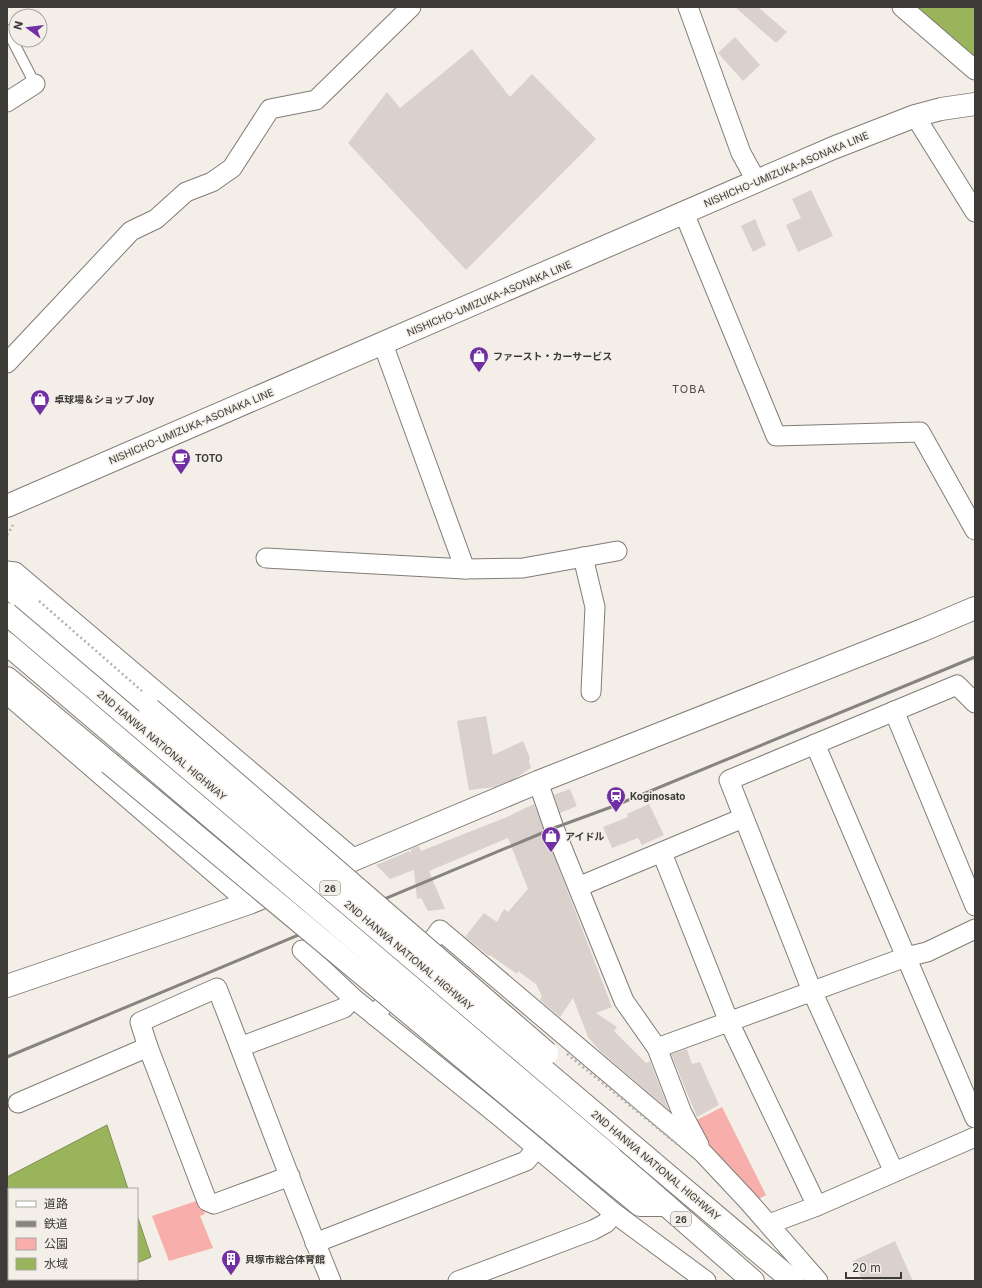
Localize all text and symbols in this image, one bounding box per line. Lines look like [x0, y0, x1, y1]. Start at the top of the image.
north arrow [8, 8, 48, 48]
text: N [10, 20, 26, 31]
street label: NISHICHO-UMIZUKA-ASONAKA LINE [702, 129, 870, 209]
street label: NISHICHO-UMIZUKA-ASONAKA LINE [405, 258, 573, 338]
shop icon: ファースト・カーサービス [468, 345, 490, 373]
place label: ファースト・カーサービス [493, 350, 612, 362]
district label: TOBA [672, 382, 706, 396]
street label: NISHICHO-UMIZUKA-ASONAKA LINE [107, 386, 275, 466]
shop icon: 卓球場＆ショップ Joy [29, 388, 51, 416]
place label: 卓球場＆ショップ Joy [54, 393, 154, 406]
cafe icon: TOTO [170, 447, 192, 475]
place label: TOTO [195, 452, 223, 464]
street label: 2ND HANWA NATIONAL HIGHWAY [95, 687, 229, 803]
station icon: Koginosato [605, 785, 627, 813]
place label: Koginosato [630, 790, 685, 803]
shop icon: アイドル [540, 825, 562, 853]
place label: アイドル [565, 830, 605, 842]
road number: 26 [320, 881, 340, 895]
street label: 2ND HANWA NATIONAL HIGHWAY [342, 897, 476, 1013]
street label: 2ND HANWA NATIONAL HIGHWAY [589, 1107, 723, 1223]
legend [8, 1188, 138, 1280]
text: 道路 [44, 1196, 68, 1211]
road number: 26 [671, 1212, 691, 1226]
text: 鉄道 [44, 1216, 68, 1231]
text: 公園 [44, 1236, 68, 1251]
building icon: 貝塚市総合体育館 [220, 1248, 242, 1276]
place label: 貝塚市総合体育館 [245, 1253, 325, 1265]
scale bar [846, 1254, 901, 1280]
text: 水域 [44, 1256, 68, 1271]
text: 20 m [852, 1260, 881, 1275]

